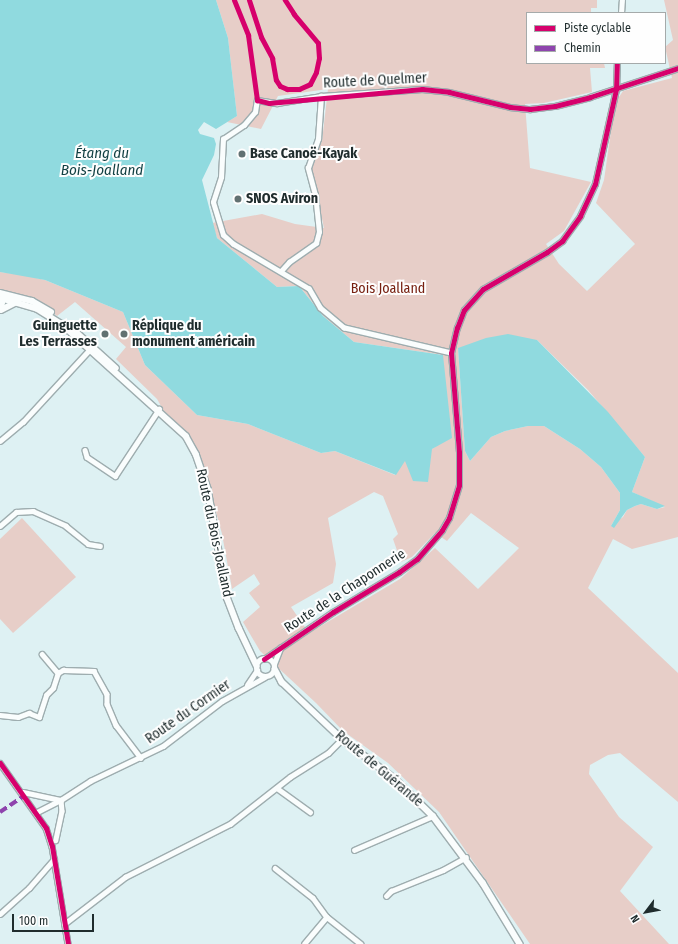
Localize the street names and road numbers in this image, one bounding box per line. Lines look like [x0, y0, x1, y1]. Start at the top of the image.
street label: Route de Quelmer [323, 70, 427, 92]
street label: Route du Bois-Joalland [192, 467, 236, 599]
street label: Route de la Chaponnerie [281, 546, 409, 636]
street label: Route du Cormier [142, 676, 234, 748]
street label: Route de Guérande [332, 727, 426, 811]

